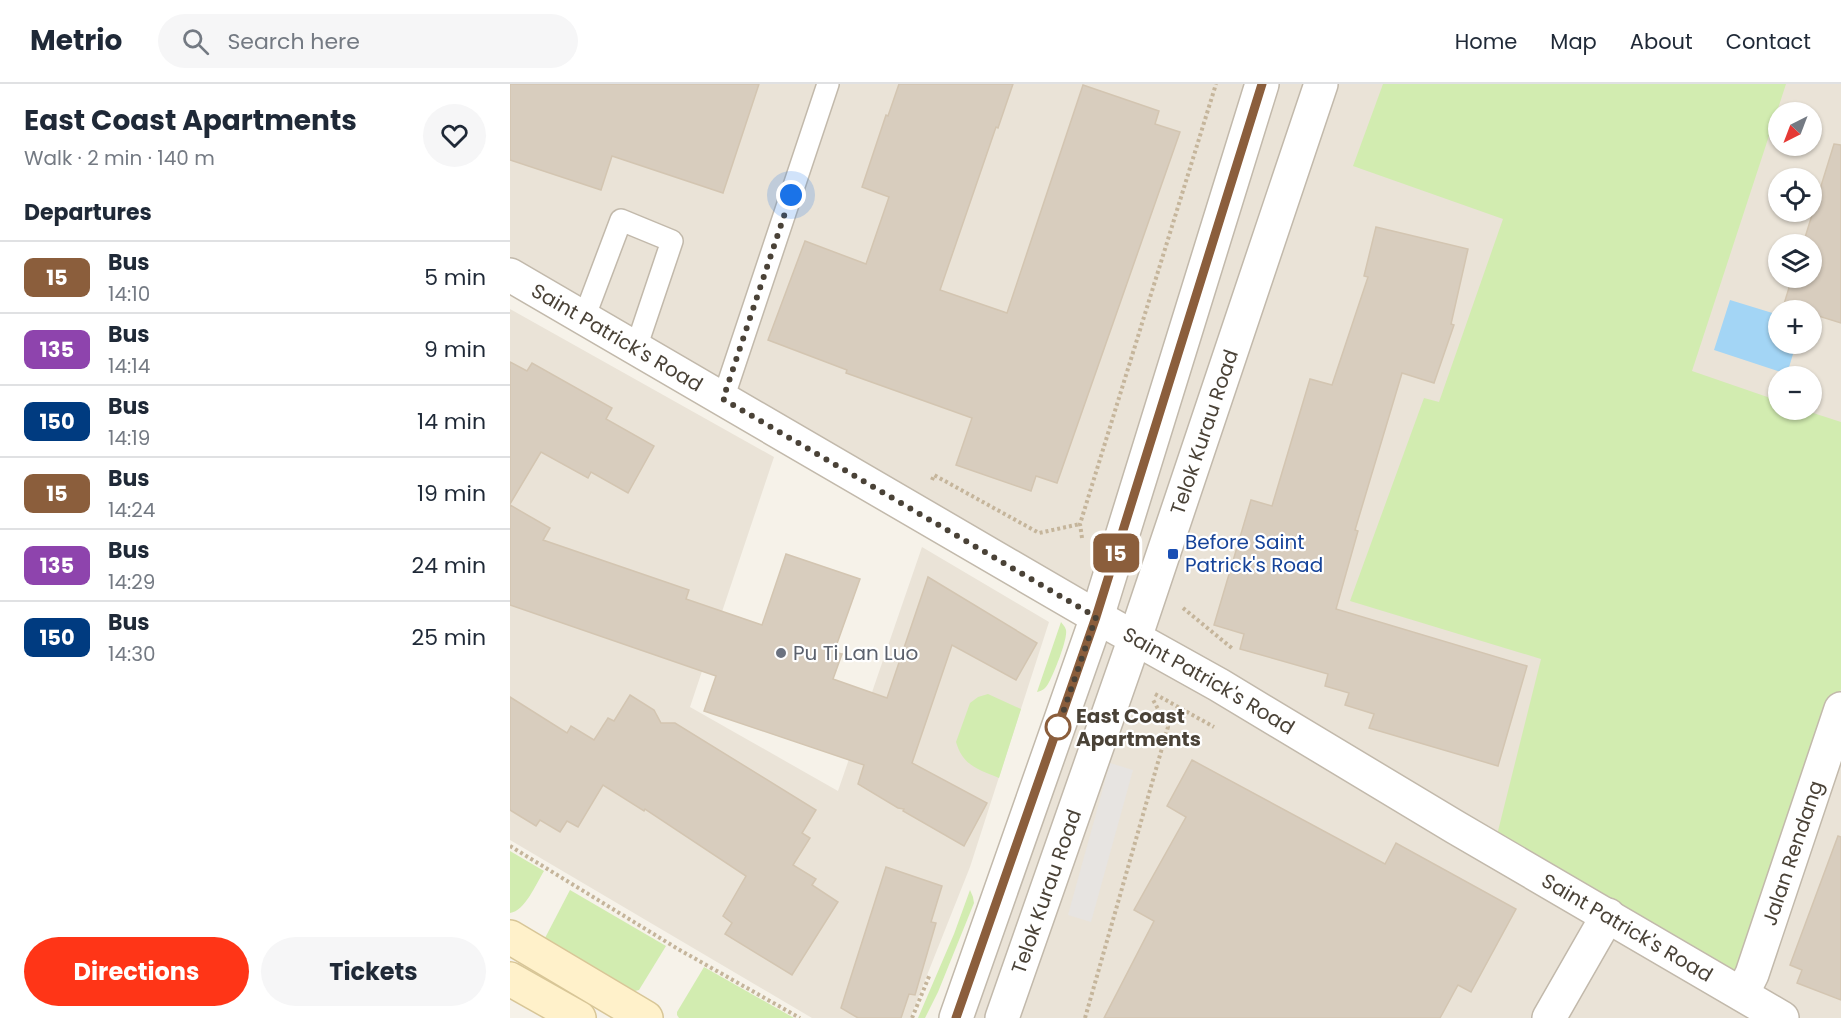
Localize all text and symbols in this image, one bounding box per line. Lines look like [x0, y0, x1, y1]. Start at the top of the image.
search box [158, 14, 578, 68]
text: Metrio [30, 21, 122, 60]
icon: search [179, 25, 212, 58]
text: Search here [227, 26, 360, 57]
text: Home [1455, 27, 1517, 56]
text: Map [1550, 27, 1597, 56]
text: About [1630, 27, 1693, 56]
text: Contact [1726, 27, 1811, 56]
text: East Coast Apartments [24, 101, 357, 140]
north arrow [1768, 102, 1822, 156]
map controls [1768, 102, 1822, 420]
button: heart [423, 104, 486, 167]
text: Walk · 2 min · 140 m [24, 144, 215, 172]
button: locate [1768, 168, 1822, 222]
your location [776, 180, 806, 210]
text: Departures [24, 197, 152, 228]
button: layers [1768, 234, 1822, 288]
text: Bus [108, 247, 150, 278]
text: 5 min [424, 262, 486, 293]
text: 15 [46, 263, 68, 292]
street label: Saint Patrick's Road [526, 277, 708, 398]
text: 14:10 [108, 280, 150, 308]
button: + [1768, 300, 1822, 354]
text: Bus [108, 319, 150, 350]
text: 9 min [424, 334, 486, 365]
text: 135 [40, 335, 74, 364]
street label: Telok Kurau Road [1163, 346, 1245, 518]
text: 14:14 [108, 352, 150, 380]
button: − [1768, 366, 1822, 420]
text: Bus [108, 391, 150, 422]
text: 14 min [417, 406, 486, 437]
text: 150 [39, 407, 75, 436]
text: 14:19 [108, 424, 150, 452]
text: Bus [108, 463, 150, 494]
text: 19 min [417, 478, 486, 509]
text: 15 [46, 479, 68, 508]
text: 14:24 [108, 496, 155, 524]
place label: Before Saint Patrick's Road [1185, 528, 1323, 579]
line badge: 15 [1089, 534, 1143, 572]
text: Bus [108, 535, 150, 566]
text: 15 [1105, 539, 1127, 568]
marker: Before Saint Patrick's Road [1166, 547, 1180, 561]
text: 24 min [411, 550, 486, 581]
text: 135 [40, 551, 74, 580]
text: 14:29 [108, 568, 155, 596]
text: Bus [108, 607, 150, 638]
street label: Saint Patrick's Road [1118, 620, 1300, 741]
text: 25 min [412, 622, 486, 653]
text: 150 [39, 623, 75, 652]
place label: Pu Ti Lan Luo [793, 639, 918, 667]
text: 14:30 [108, 640, 156, 668]
marker: Pu Ti Lan Luo [774, 646, 788, 660]
place label: East Coast Apartments [1076, 702, 1201, 753]
marker: East Coast Apartments [1045, 714, 1071, 740]
street label: Jalan Rendang [1755, 777, 1830, 929]
street label: Telok Kurau Road [1005, 805, 1088, 978]
street label: Saint Patrick's Road [1537, 867, 1718, 989]
button: Directions [24, 937, 249, 1006]
button: Tickets [261, 937, 486, 1006]

